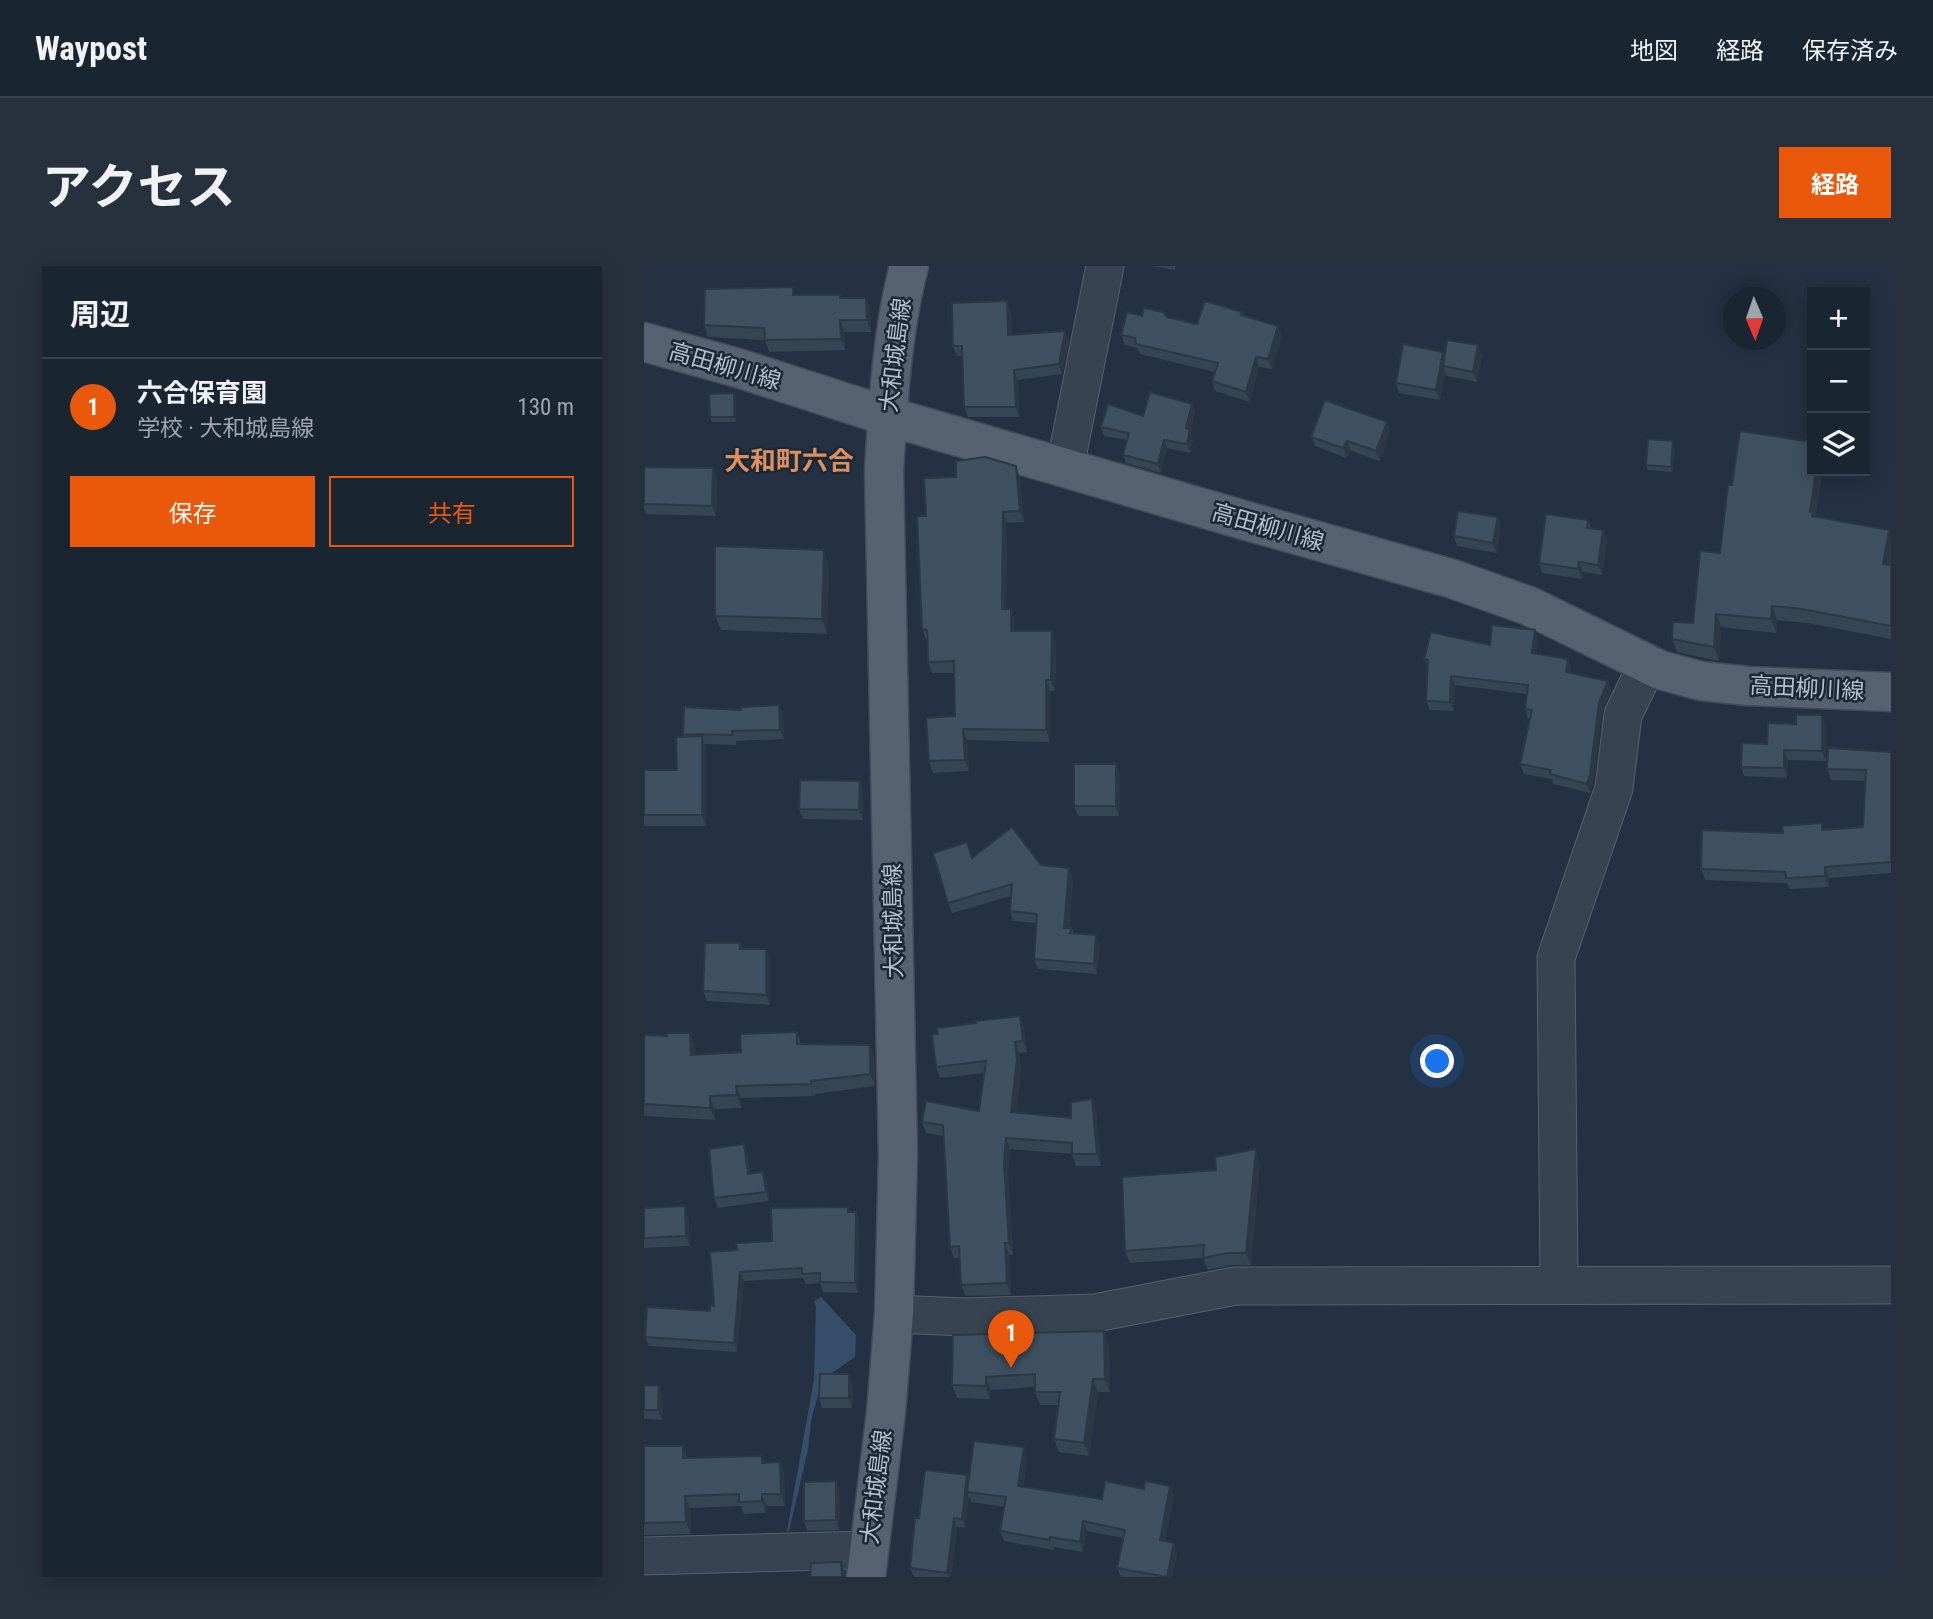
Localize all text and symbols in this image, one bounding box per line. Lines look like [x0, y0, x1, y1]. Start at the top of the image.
text: Waypost [35, 29, 147, 68]
text: 地図 [1630, 37, 1678, 65]
text: 経路 [1716, 37, 1764, 65]
text: 保存済み [1802, 37, 1898, 65]
button: 経路 [1779, 147, 1891, 218]
text: アクセス [42, 159, 236, 216]
north arrow [1723, 287, 1786, 350]
map controls [1807, 287, 1870, 476]
button: + [1807, 287, 1870, 350]
street label: 大和城島線 [875, 296, 916, 414]
text: 周辺 [70, 297, 130, 332]
street label: 高田柳川線 [666, 338, 784, 395]
button: − [1807, 350, 1870, 413]
text: 六合保育園 [137, 378, 267, 408]
text: 1 [87, 394, 99, 421]
text: 130 m [517, 394, 574, 421]
button: layers [1807, 413, 1870, 476]
text: 学校 · 大和城島線 [137, 415, 314, 442]
district label: 大和町六合 [724, 446, 854, 476]
button: 保存 [70, 476, 315, 547]
button: 共有 [329, 476, 574, 547]
street label: 高田柳川線 [1209, 499, 1327, 556]
street label: 高田柳川線 [1749, 672, 1865, 705]
street label: 大和城島線 [879, 863, 908, 979]
your location [1420, 1044, 1454, 1078]
pin: 1 [988, 1310, 1034, 1368]
street label: 大和城島線 [856, 1428, 897, 1546]

